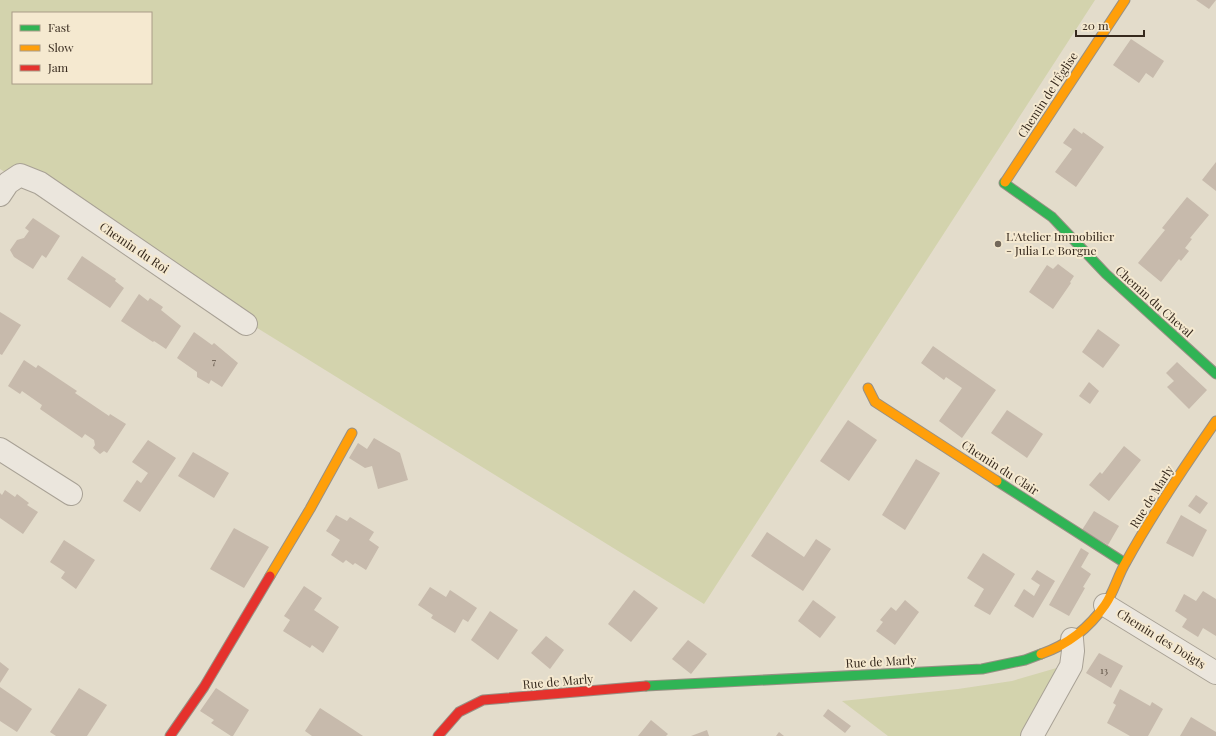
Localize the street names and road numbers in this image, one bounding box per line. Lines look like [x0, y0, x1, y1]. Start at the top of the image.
street label: Chemin de l'Église [1013, 49, 1081, 140]
street label: Chemin du Roi [97, 218, 173, 277]
street label: Chemin du Cheval [1112, 262, 1197, 341]
street label: Chemin du Clair [959, 436, 1043, 499]
street label: Rue de Marly [1126, 462, 1177, 531]
street label: Chemin des Doigts [1114, 604, 1209, 672]
street label: Rue de Marly [845, 651, 917, 671]
street label: Rue de Marly [522, 670, 594, 692]

